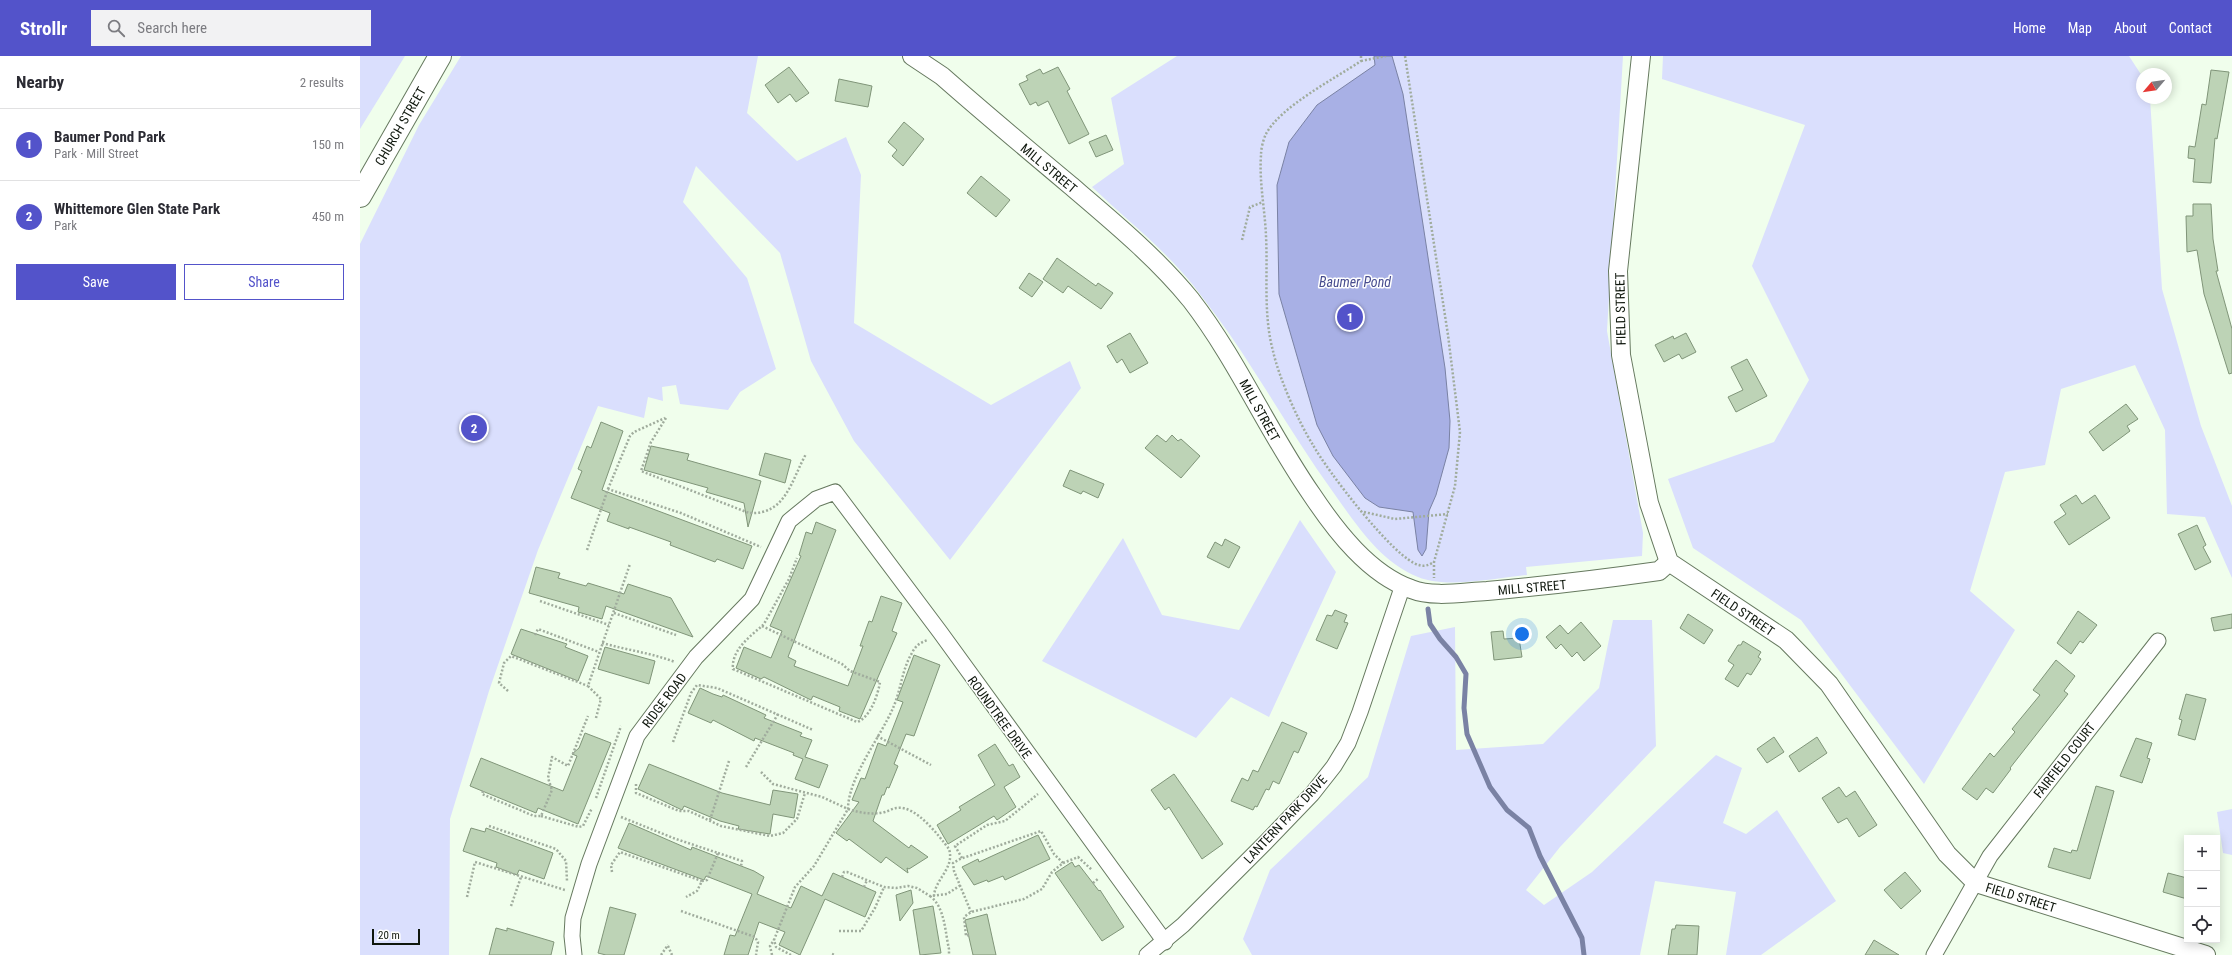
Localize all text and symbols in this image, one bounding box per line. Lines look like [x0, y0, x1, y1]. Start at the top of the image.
search box [91, 10, 371, 46]
text: Strollr [20, 17, 67, 40]
icon: search [105, 17, 127, 39]
text: Search here [137, 19, 207, 37]
text: Home [2013, 20, 2046, 36]
text: Map [2068, 20, 2092, 36]
text: About [2114, 20, 2147, 36]
text: Contact [2169, 20, 2212, 36]
north arrow [2136, 68, 2172, 104]
text: Nearby [16, 72, 64, 92]
text: 2 results [300, 75, 344, 90]
street label: CHURCH STREET [372, 84, 429, 168]
text: Baumer Pond Park [54, 128, 165, 146]
text: 1 [26, 137, 32, 152]
text: 150 m [312, 137, 344, 152]
street label: MILL STREET [1018, 141, 1080, 196]
text: Park · Mill Street [54, 146, 139, 161]
text: Whittemore Glen State Park [54, 200, 220, 218]
text: 2 [26, 209, 32, 224]
text: 450 m [312, 209, 344, 224]
text: Park [54, 218, 77, 233]
button: Save [16, 264, 176, 300]
button: Share [184, 264, 344, 300]
street label: FIELD STREET [1612, 272, 1629, 346]
water label: Baumer Pond [1319, 274, 1391, 290]
pin: 1 [1337, 302, 1363, 332]
street label: MILL STREET [1236, 377, 1283, 444]
pin: 2 [461, 413, 487, 443]
street label: MILL STREET [1497, 577, 1567, 598]
street label: FIELD STREET [1708, 586, 1777, 639]
your location [1512, 624, 1532, 644]
street label: RIDGE ROAD [639, 670, 690, 730]
street label: ROUNDTREE DRIVE [965, 673, 1035, 761]
street label: FAIRFIELD COURT [2030, 720, 2098, 801]
street label: LANTERN PARK DRIVE [1241, 772, 1330, 866]
map controls [2184, 835, 2220, 943]
button: + [2184, 835, 2220, 871]
button: − [2184, 871, 2220, 907]
street label: FIELD STREET [1984, 880, 2058, 915]
button: locate [2184, 907, 2220, 943]
scale bar [372, 927, 420, 946]
text: 20 m [378, 929, 400, 942]

